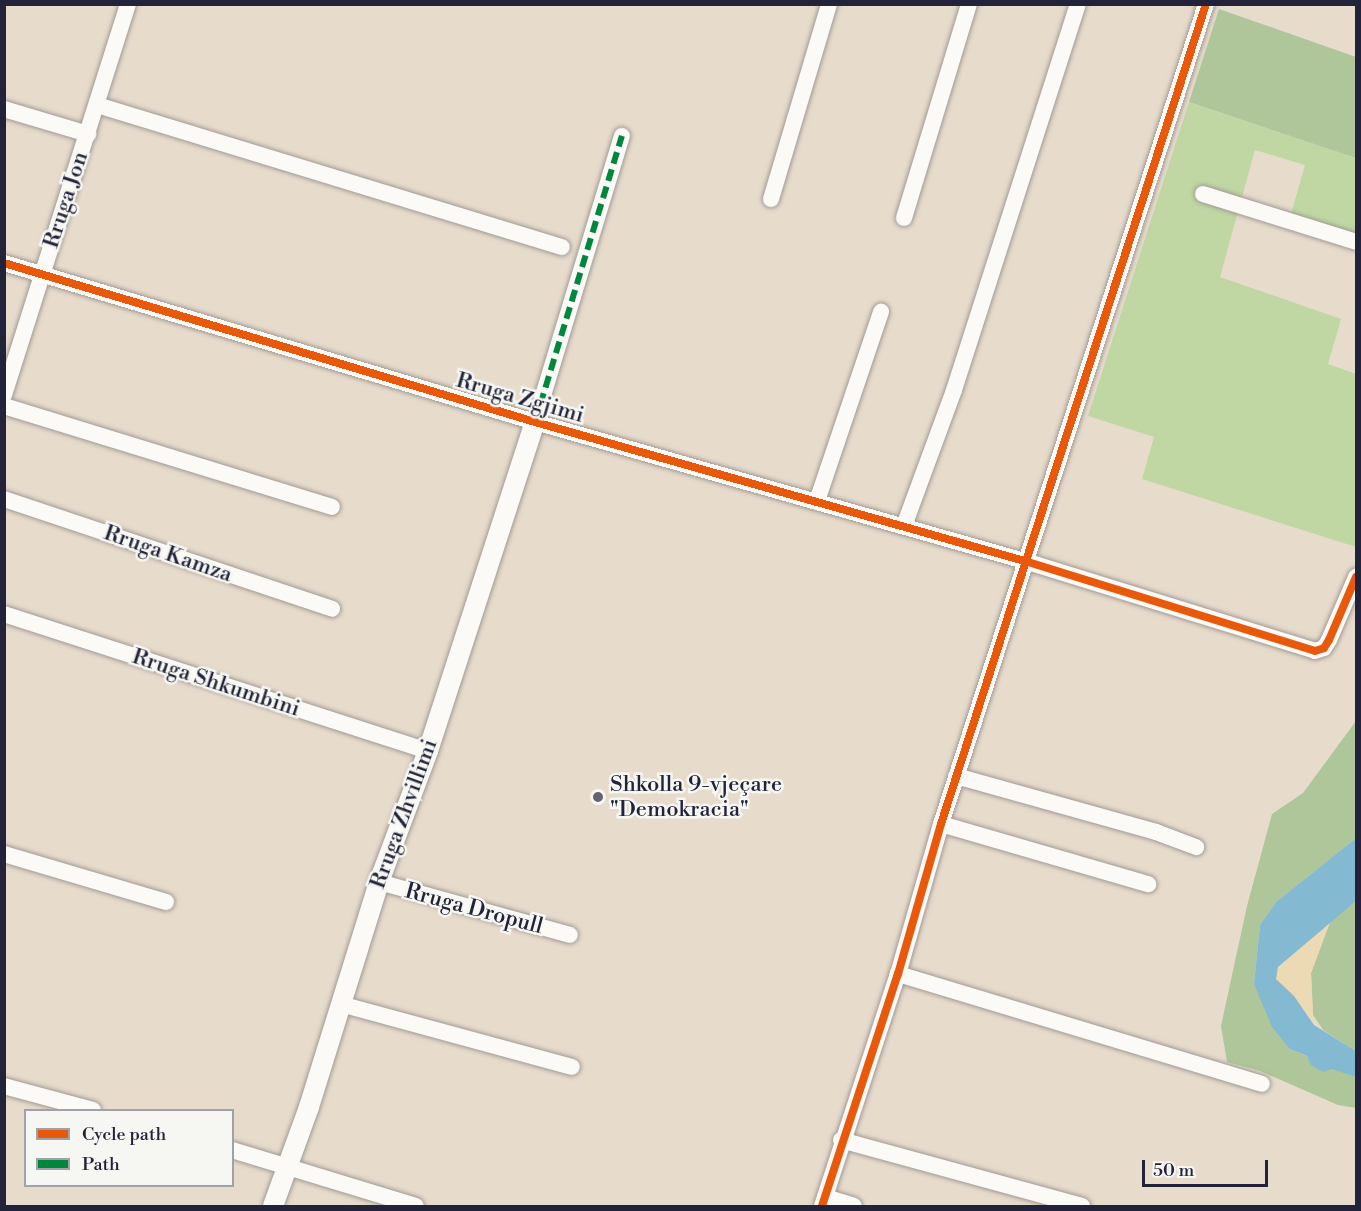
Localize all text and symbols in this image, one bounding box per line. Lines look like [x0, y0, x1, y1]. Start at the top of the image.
street label: Rruga Jon [38, 148, 94, 252]
street label: Rruga Zgjimi [453, 367, 587, 429]
street label: Rruga Kamza [100, 520, 236, 588]
street label: Rruga Shkumbini [129, 643, 303, 723]
street label: Rruga Zhvillimi [365, 736, 443, 892]
place label: Shkolla 9-vjeçare "Demokracia" [610, 771, 782, 822]
marker: Shkolla 9-vjeçare "Demokracia" [591, 790, 605, 804]
street label: Rruga Dropull [402, 878, 546, 940]
legend [24, 1109, 234, 1187]
text: Cycle path [82, 1123, 166, 1146]
scale bar [1145, 1148, 1271, 1186]
text: Path [82, 1153, 120, 1176]
text: 50 m [1153, 1159, 1194, 1182]

